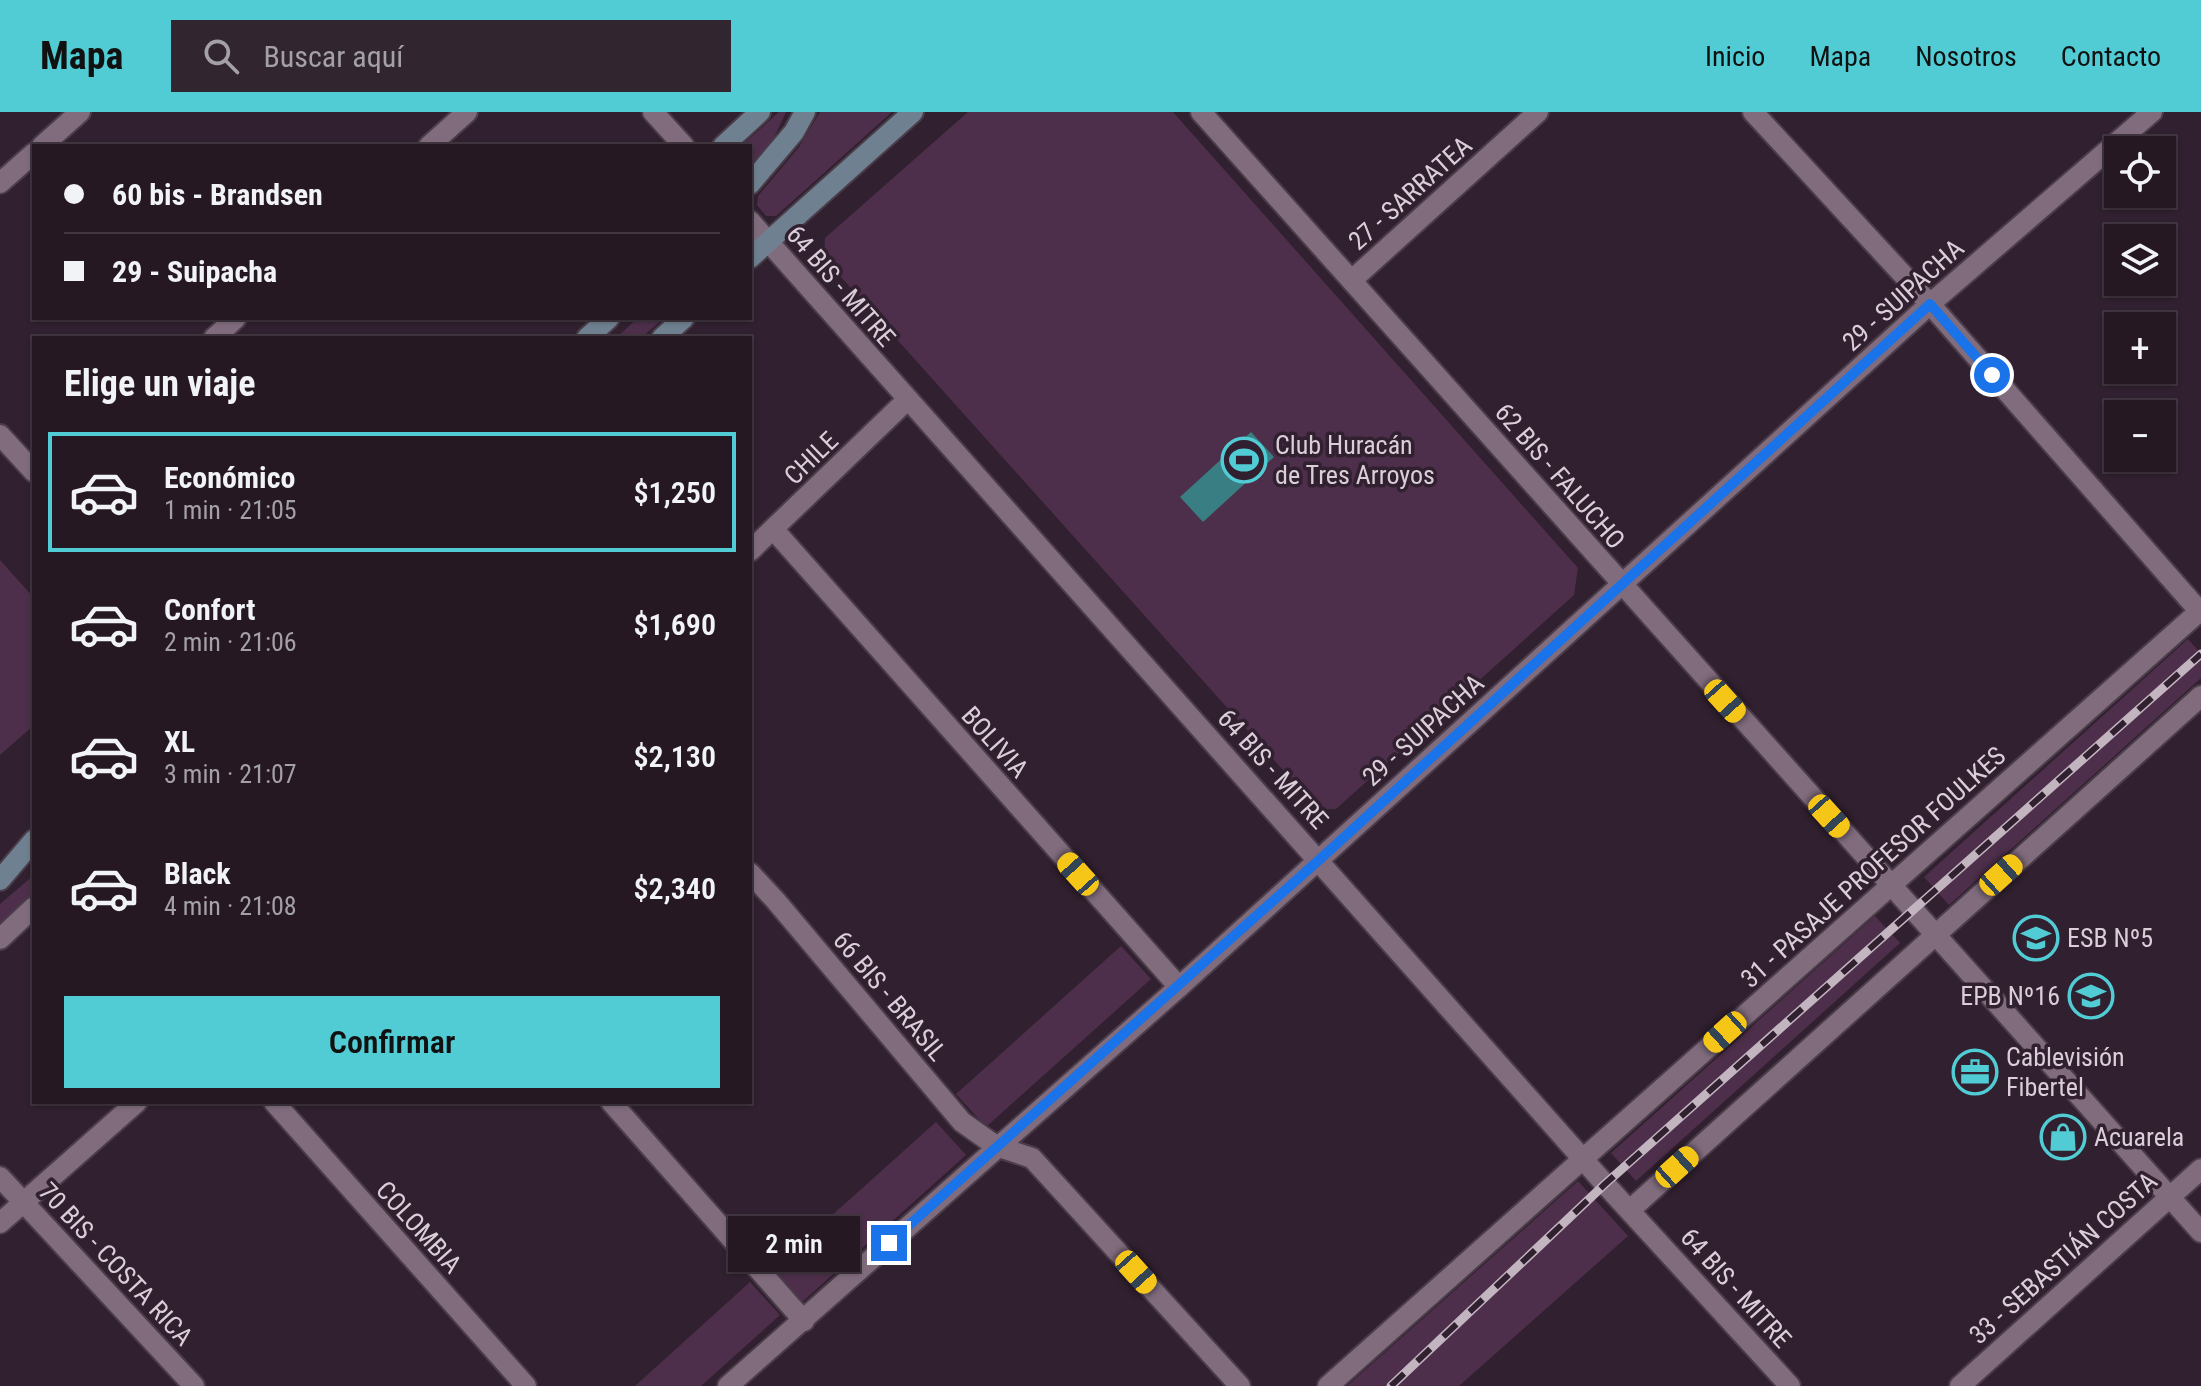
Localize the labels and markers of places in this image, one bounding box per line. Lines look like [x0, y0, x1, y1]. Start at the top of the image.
place label: Club Huracán de Tres Arroyos [1275, 430, 1435, 490]
sports icon: Club Huracán de Tres Arroyos [1220, 436, 1268, 484]
school or university icon: ESB Nº5 [2012, 914, 2060, 962]
place label: ESB Nº5 [2067, 923, 2153, 953]
school or university icon: EPB Nº16 [2067, 972, 2115, 1020]
place label: EPB Nº16 [1960, 981, 2060, 1011]
place label: Cablevisión Fibertel [2006, 1042, 2125, 1102]
office icon: Cablevisión Fibertel [1951, 1048, 1999, 1096]
shop icon: Acuarela [2039, 1113, 2087, 1161]
place label: Acuarela [2094, 1122, 2184, 1152]

